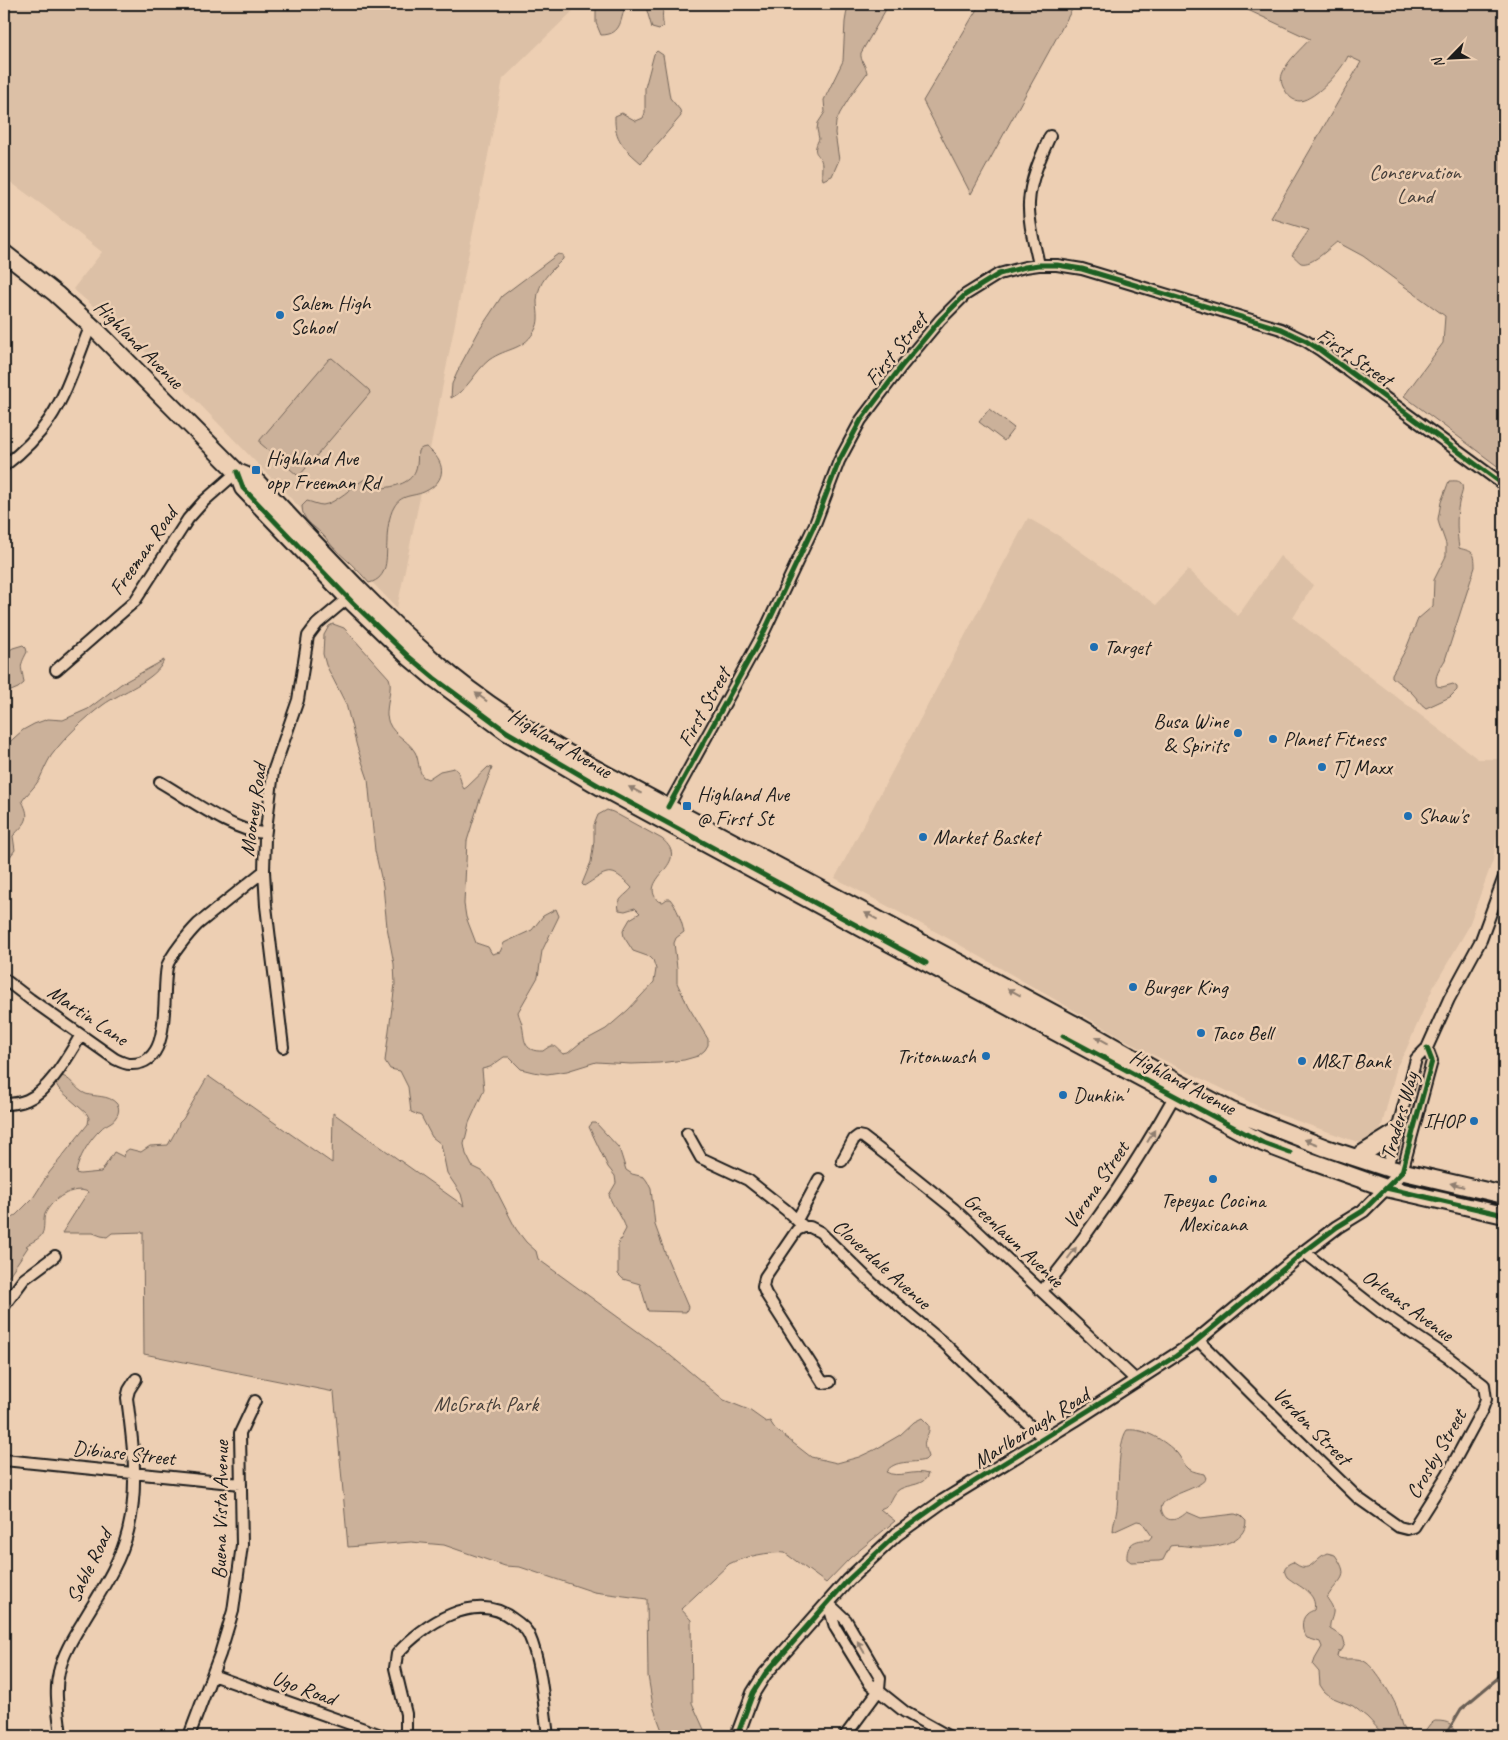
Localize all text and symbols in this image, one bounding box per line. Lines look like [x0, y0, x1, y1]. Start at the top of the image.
north arrow [1426, 32, 1476, 82]
text: N [1428, 54, 1448, 71]
park label: Conservation Land [1369, 159, 1462, 209]
place label: Salem High School [290, 290, 372, 340]
street label: Highland Avenue [89, 294, 190, 395]
street label: First Street [859, 305, 935, 391]
marker: Salem High School [274, 309, 286, 321]
street label: First Street [1312, 322, 1400, 394]
place label: Highland Ave opp Freeman Rd [266, 445, 383, 495]
marker: Highland Ave opp Freeman Rd [250, 464, 262, 476]
street label: Freeman Road [103, 499, 185, 600]
place label: Target [1104, 634, 1153, 660]
marker: Target [1088, 641, 1100, 653]
street label: First Street [672, 661, 738, 751]
one-way arrow [474, 692, 488, 702]
street label: Highland Avenue [504, 702, 617, 785]
place label: Busa Wine & Spirits [1153, 708, 1230, 758]
place label: Planet Fitness [1283, 726, 1387, 752]
marker: Busa Wine & Spirits [1232, 727, 1244, 739]
marker: Planet Fitness [1267, 733, 1279, 745]
place label: TJ Maxx [1332, 754, 1394, 780]
street label: Mooney Road [234, 759, 273, 858]
marker: TJ Maxx [1316, 761, 1328, 773]
place label: Highland Ave @ First St [697, 781, 790, 831]
one-way arrow [628, 786, 642, 794]
marker: Highland Ave @ First St [681, 800, 693, 812]
place label: Shaw's [1418, 803, 1470, 829]
marker: Shaw's [1402, 810, 1414, 822]
place label: Market Basket [933, 824, 1043, 850]
marker: Market Basket [917, 831, 929, 843]
one-way arrow [863, 912, 878, 920]
place label: Burger King [1143, 974, 1229, 1000]
street label: Martin Lane [43, 979, 135, 1052]
marker: Burger King [1127, 981, 1139, 993]
one-way arrow [1007, 988, 1021, 996]
place label: Taco Bell [1211, 1020, 1276, 1046]
marker: Taco Bell [1195, 1027, 1207, 1039]
one-way arrow [1095, 1036, 1109, 1045]
place label: Tritonwash [896, 1043, 976, 1069]
street label: Highland Avenue [1126, 1043, 1241, 1121]
place label: M&T Bank [1312, 1048, 1392, 1074]
marker: Tritonwash [980, 1050, 992, 1062]
marker: M&T Bank [1296, 1055, 1308, 1067]
street label: Traders Way [1374, 1067, 1424, 1163]
place label: Dunkin' [1073, 1082, 1130, 1108]
marker: Dunkin' [1057, 1089, 1069, 1101]
place label: IHOP [1423, 1108, 1467, 1134]
marker: IHOP [1468, 1115, 1480, 1127]
one-way arrow [1147, 1130, 1156, 1143]
street label: Verona Street [1057, 1135, 1136, 1234]
one-way arrow [1303, 1138, 1318, 1145]
marker: Tepeyac Cocina Mexicana [1207, 1173, 1219, 1185]
one-way arrow [1449, 1181, 1464, 1189]
street label: Greenlawn Avenue [959, 1187, 1070, 1294]
place label: Tepeyac Cocina Mexicana [1161, 1187, 1268, 1237]
street label: Cloverdale Avenue [828, 1213, 938, 1316]
one-way arrow [1067, 1246, 1077, 1260]
street label: Orleans Avenue [1357, 1263, 1460, 1348]
street label: Marlborough Road [968, 1380, 1097, 1474]
street label: Verdon Street [1267, 1381, 1359, 1473]
park label: McGrath Park [434, 1391, 539, 1417]
street label: Crosby Street [1400, 1403, 1473, 1503]
street label: Dibiase Street [72, 1435, 178, 1471]
street label: Buena Vista Avenue [206, 1439, 234, 1580]
street label: Sable Road [60, 1522, 119, 1607]
one-way arrow [857, 1640, 866, 1653]
street label: Ugo Road [269, 1665, 343, 1713]

